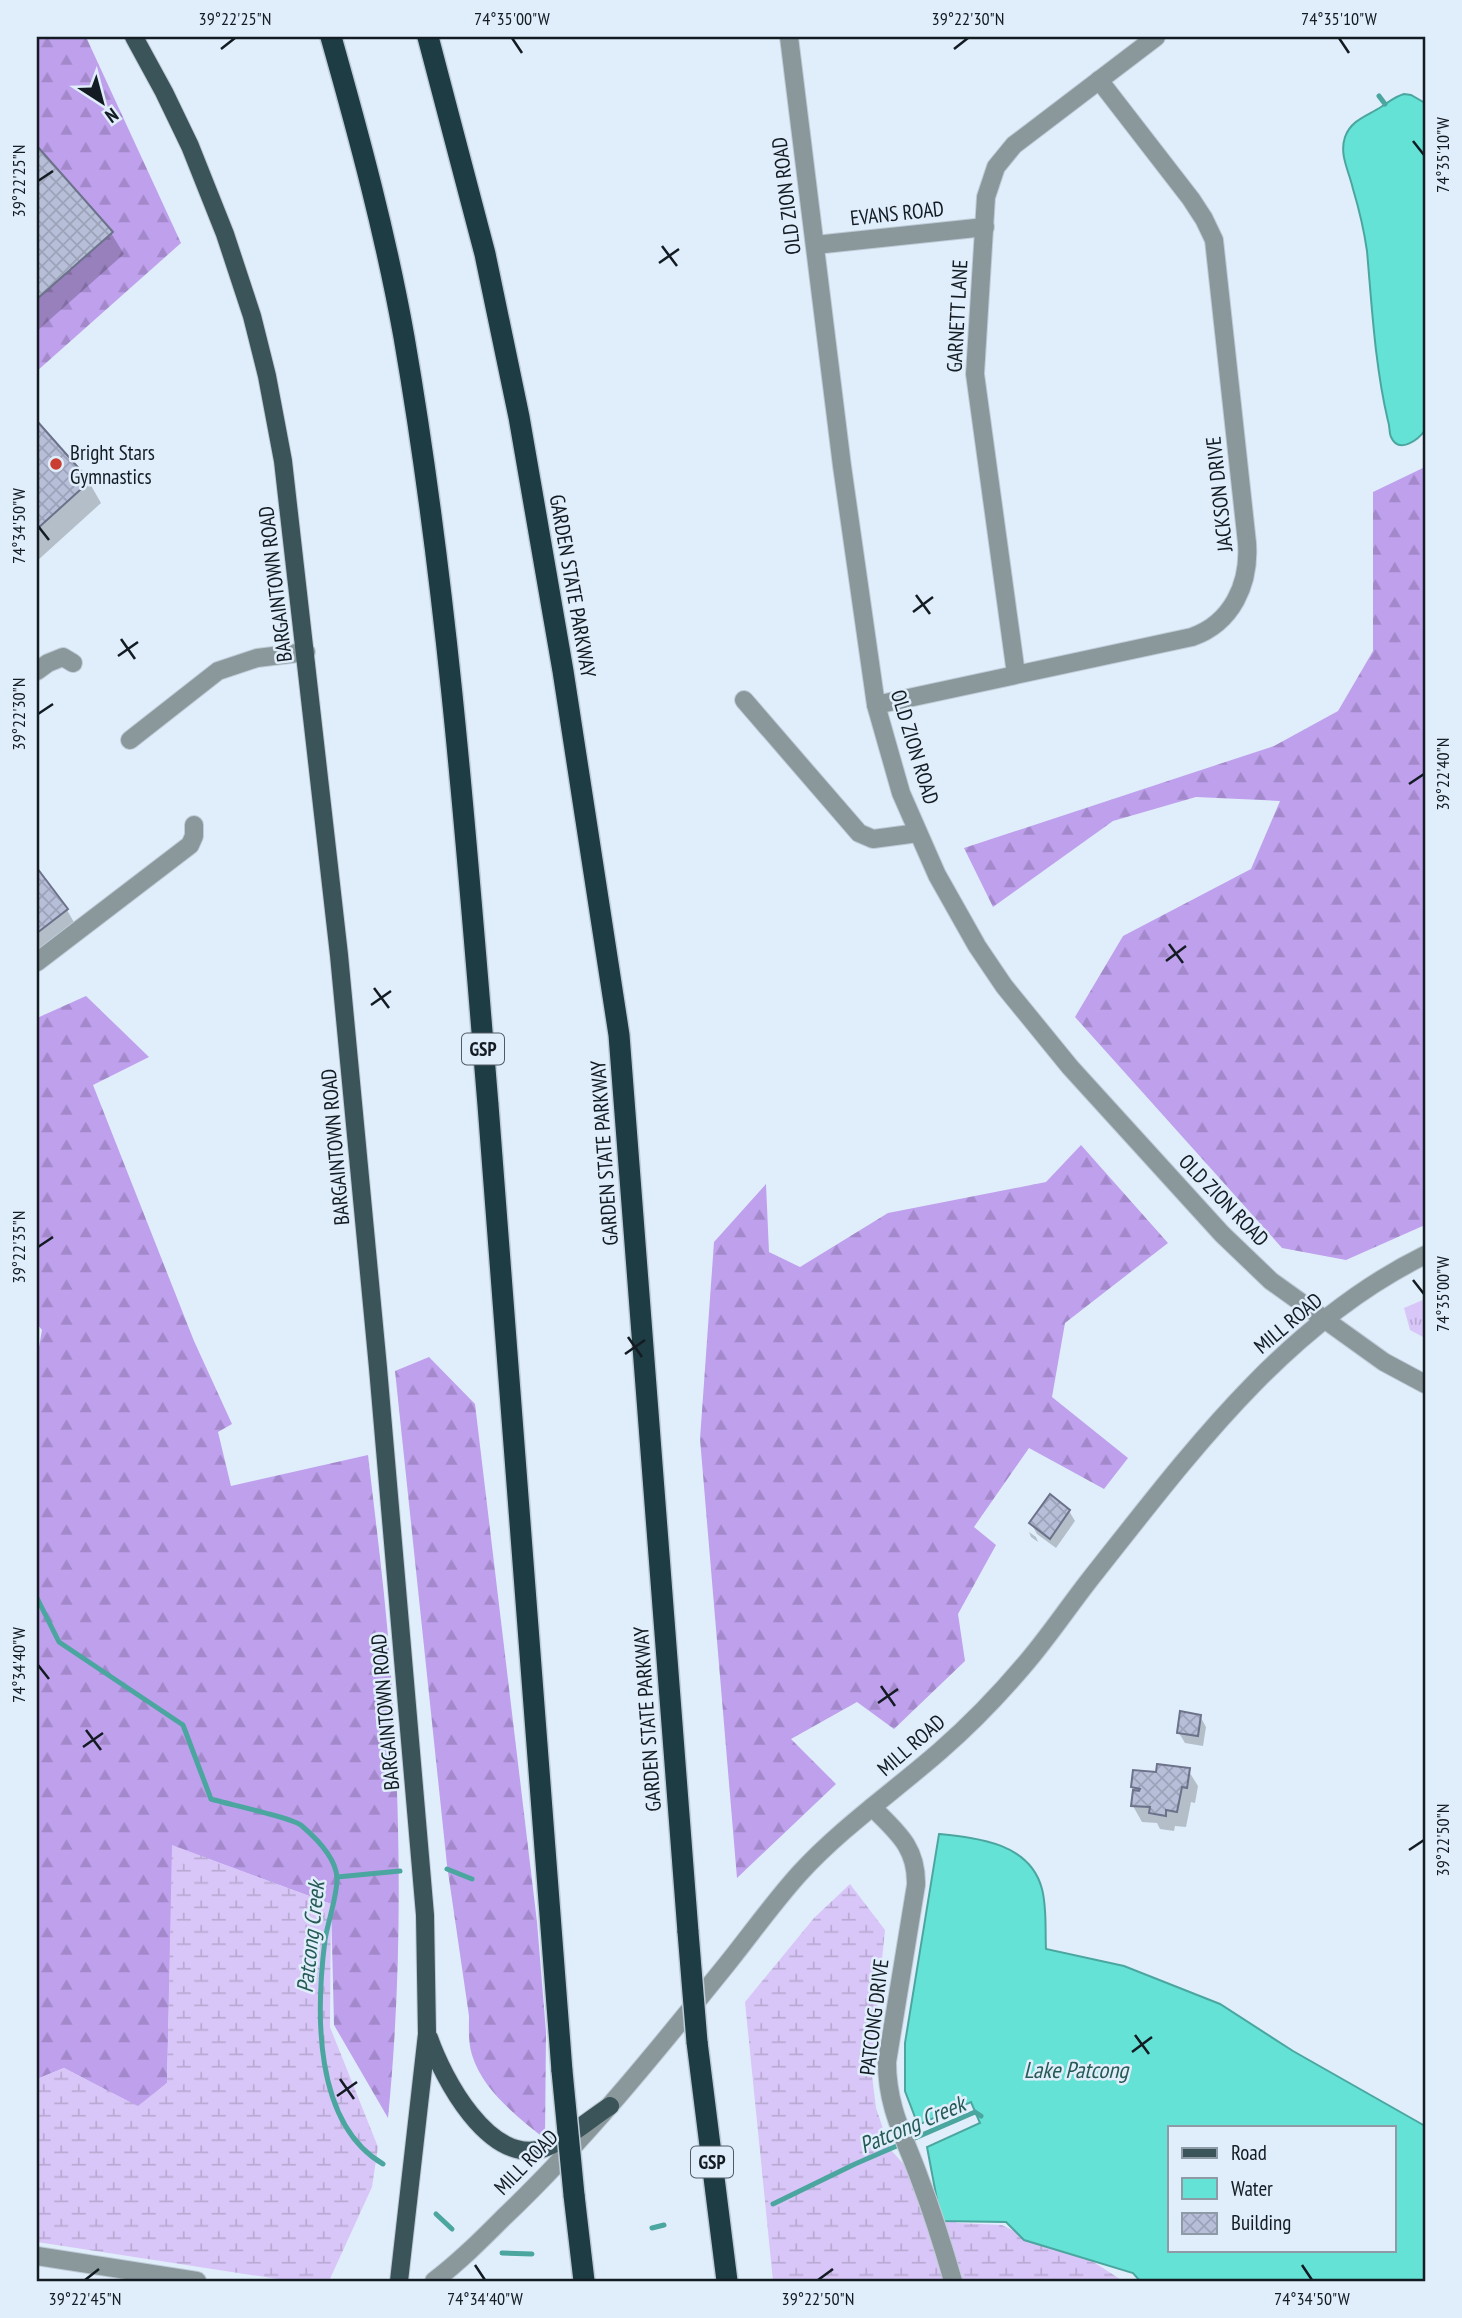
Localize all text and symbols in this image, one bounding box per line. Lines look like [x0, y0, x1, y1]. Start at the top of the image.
text: 39°22'25"N [199, 7, 271, 30]
text: 74°35'00"W [474, 7, 550, 30]
text: 39°22'30"N [932, 7, 1004, 30]
text: 74°35'10"W [1301, 7, 1377, 30]
north arrow [66, 66, 136, 136]
text: N [101, 103, 123, 128]
text: 74°35'10"W [1431, 117, 1454, 193]
street label: OLD ZION ROAD [765, 136, 807, 256]
text: 39°22'25"N [7, 145, 30, 217]
street label: EVANS ROAD [849, 195, 945, 231]
street label: GARNETT LANE [941, 259, 973, 373]
street label: JACKSON DRIVE [1200, 435, 1239, 554]
place label: Bright Stars Gymnastics [70, 439, 155, 490]
marker: Bright Stars Gymnastics [48, 456, 64, 472]
text: 74°34'50"W [7, 488, 30, 564]
street label: GARDEN STATE PARKWAY [544, 492, 602, 680]
street label: BARGAINTOWN ROAD [252, 504, 298, 664]
text: 39°22'30"N [7, 678, 30, 750]
street label: OLD ZION ROAD [885, 686, 945, 808]
text: 39°22'40"N [1431, 738, 1454, 810]
road number: GSP [462, 1034, 504, 1064]
street label: GARDEN STATE PARKWAY [584, 1059, 624, 1246]
street label: BARGAINTOWN ROAD [315, 1068, 355, 1226]
street label: OLD ZION ROAD [1173, 1148, 1275, 1252]
text: 39°22'35"N [7, 1211, 30, 1283]
text: 74°35'00"W [1431, 1256, 1454, 1332]
street label: MILL ROAD [1248, 1287, 1328, 1359]
street label: GARDEN STATE PARKWAY [627, 1625, 667, 1812]
text: 74°34'40"W [7, 1627, 30, 1703]
street label: BARGAINTOWN ROAD [365, 1633, 405, 1791]
street label: MILL ROAD [872, 1708, 950, 1782]
text: 39°22'50"N [1431, 1804, 1454, 1876]
water label: Patcong Creek [290, 1877, 331, 1994]
street label: PATCONG DRIVE [853, 1957, 895, 2077]
water label: Lake Patcong [1024, 2055, 1130, 2084]
water label: Patcong Creek [855, 2088, 972, 2159]
street label: MILL ROAD [488, 2124, 564, 2200]
legend [1168, 2126, 1396, 2252]
text: Road [1231, 2139, 1267, 2166]
road number: GSP [691, 2146, 733, 2178]
text: Water [1231, 2175, 1273, 2202]
text: Building [1231, 2209, 1291, 2236]
text: 39°22'45"N [49, 2287, 121, 2310]
text: 74°34'40"W [447, 2287, 523, 2310]
text: 39°22'50"N [782, 2287, 854, 2310]
text: 74°34'50"W [1274, 2287, 1350, 2310]

